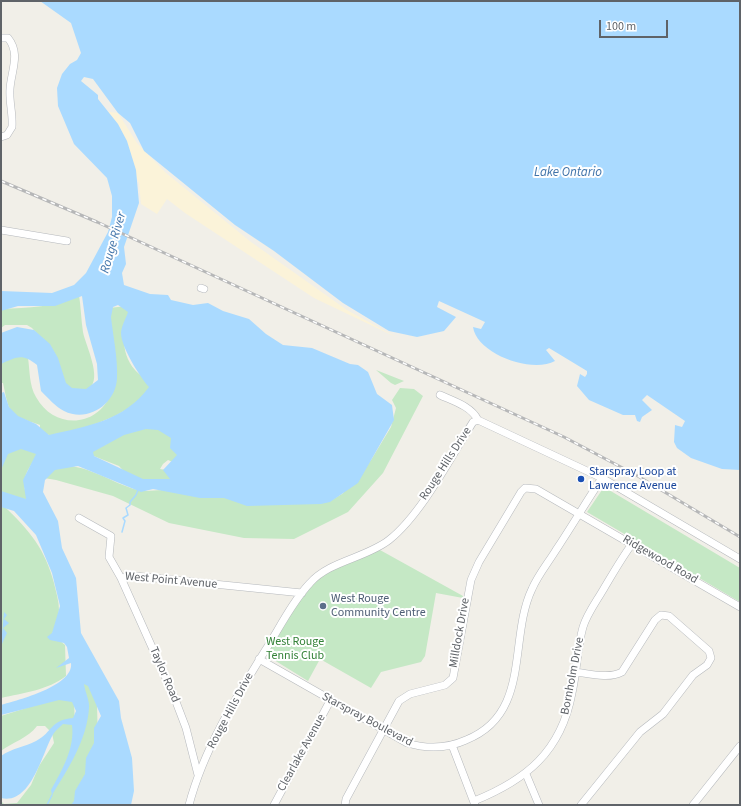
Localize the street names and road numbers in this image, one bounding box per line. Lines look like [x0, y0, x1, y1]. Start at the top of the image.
street label: Rouge Hills Drive [417, 425, 475, 503]
street label: Ridgewood Road [620, 533, 700, 587]
street label: West Point Avenue [124, 570, 218, 592]
street label: Milldock Drive [447, 597, 473, 669]
street label: Bornholm Drive [558, 636, 588, 716]
street label: Taylor Road [146, 645, 182, 705]
street label: Rouge Hills Drive [205, 670, 257, 752]
street label: Starspray Boulevard [319, 690, 415, 750]
street label: Clearlake Avenue [275, 712, 329, 794]

